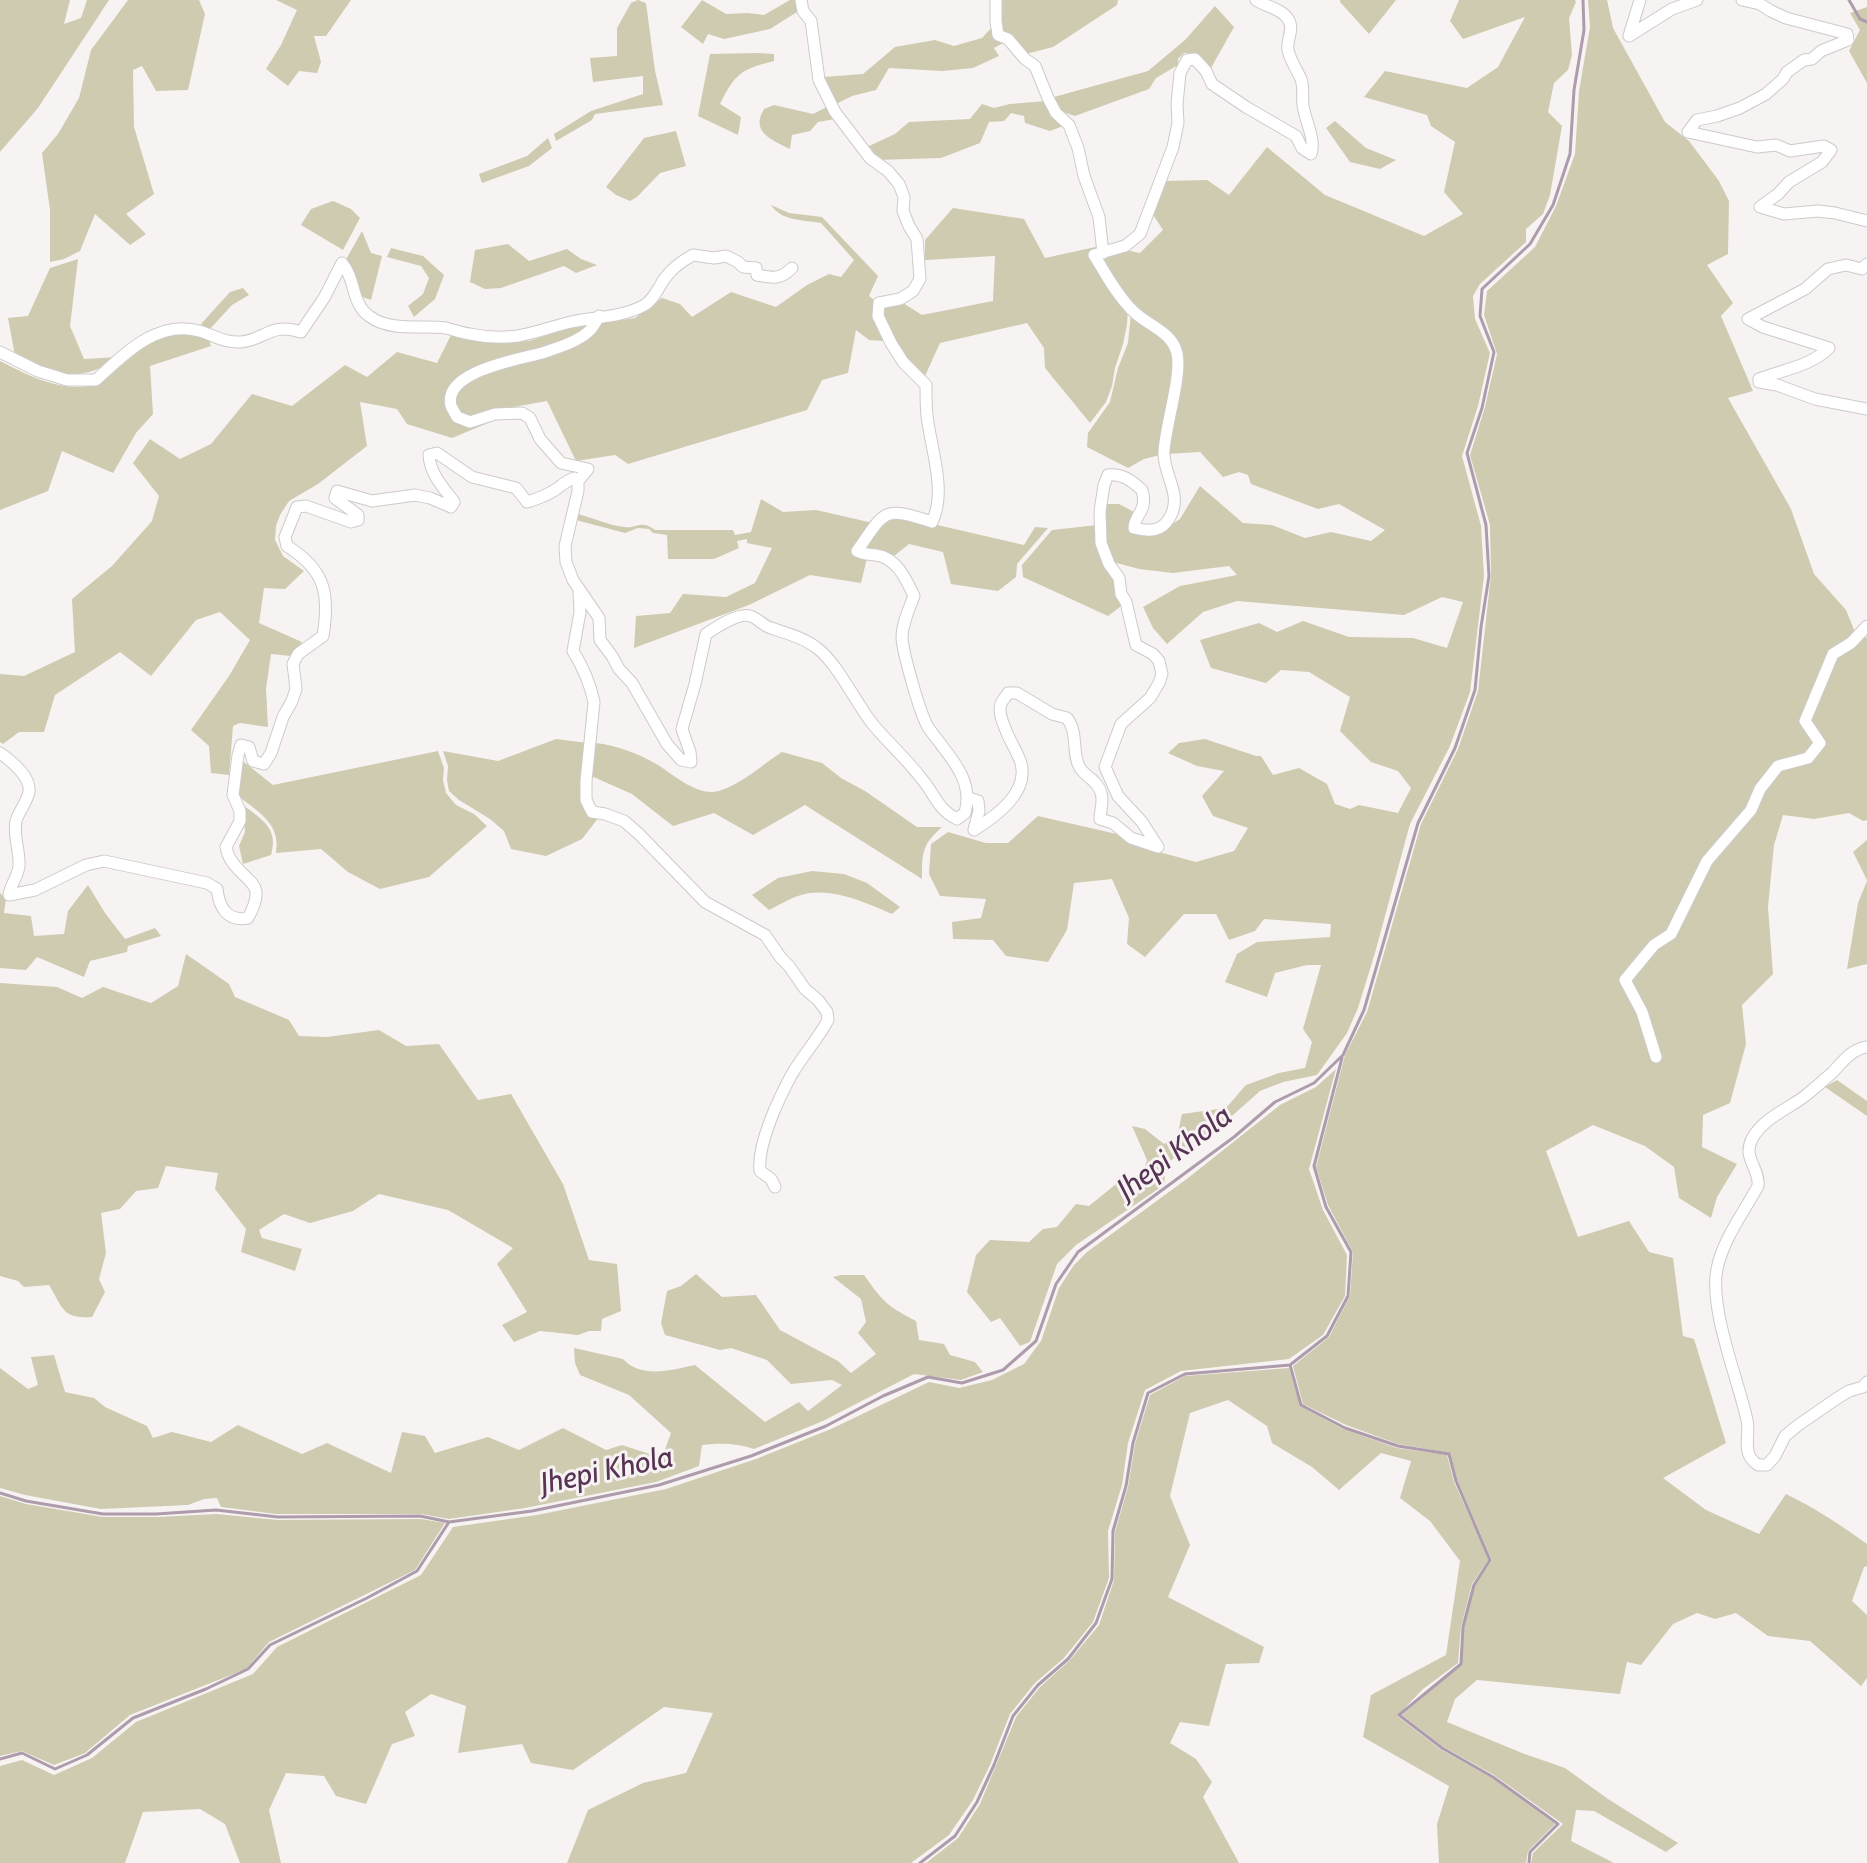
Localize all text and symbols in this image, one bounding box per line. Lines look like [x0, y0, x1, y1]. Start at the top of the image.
water label: Jhepi Khola [1110, 1098, 1240, 1208]
water label: Jhepi Khola [537, 1439, 677, 1503]

